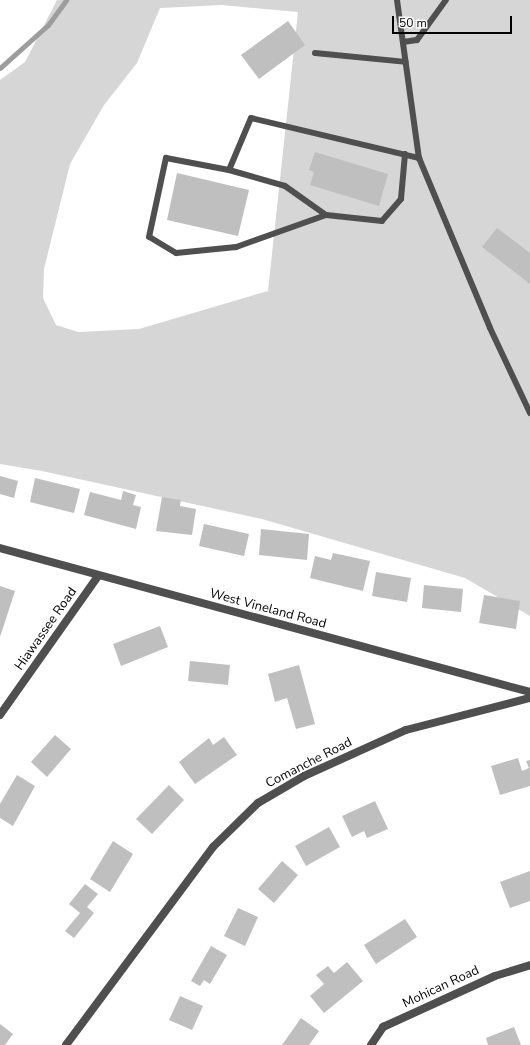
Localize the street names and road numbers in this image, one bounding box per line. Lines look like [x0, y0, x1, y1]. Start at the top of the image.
street label: Hiawassee Road [12, 585, 80, 673]
street label: West Vineland Road [208, 586, 328, 632]
street label: Comanche Road [263, 735, 355, 791]
street label: Mohican Road [400, 962, 482, 1012]

